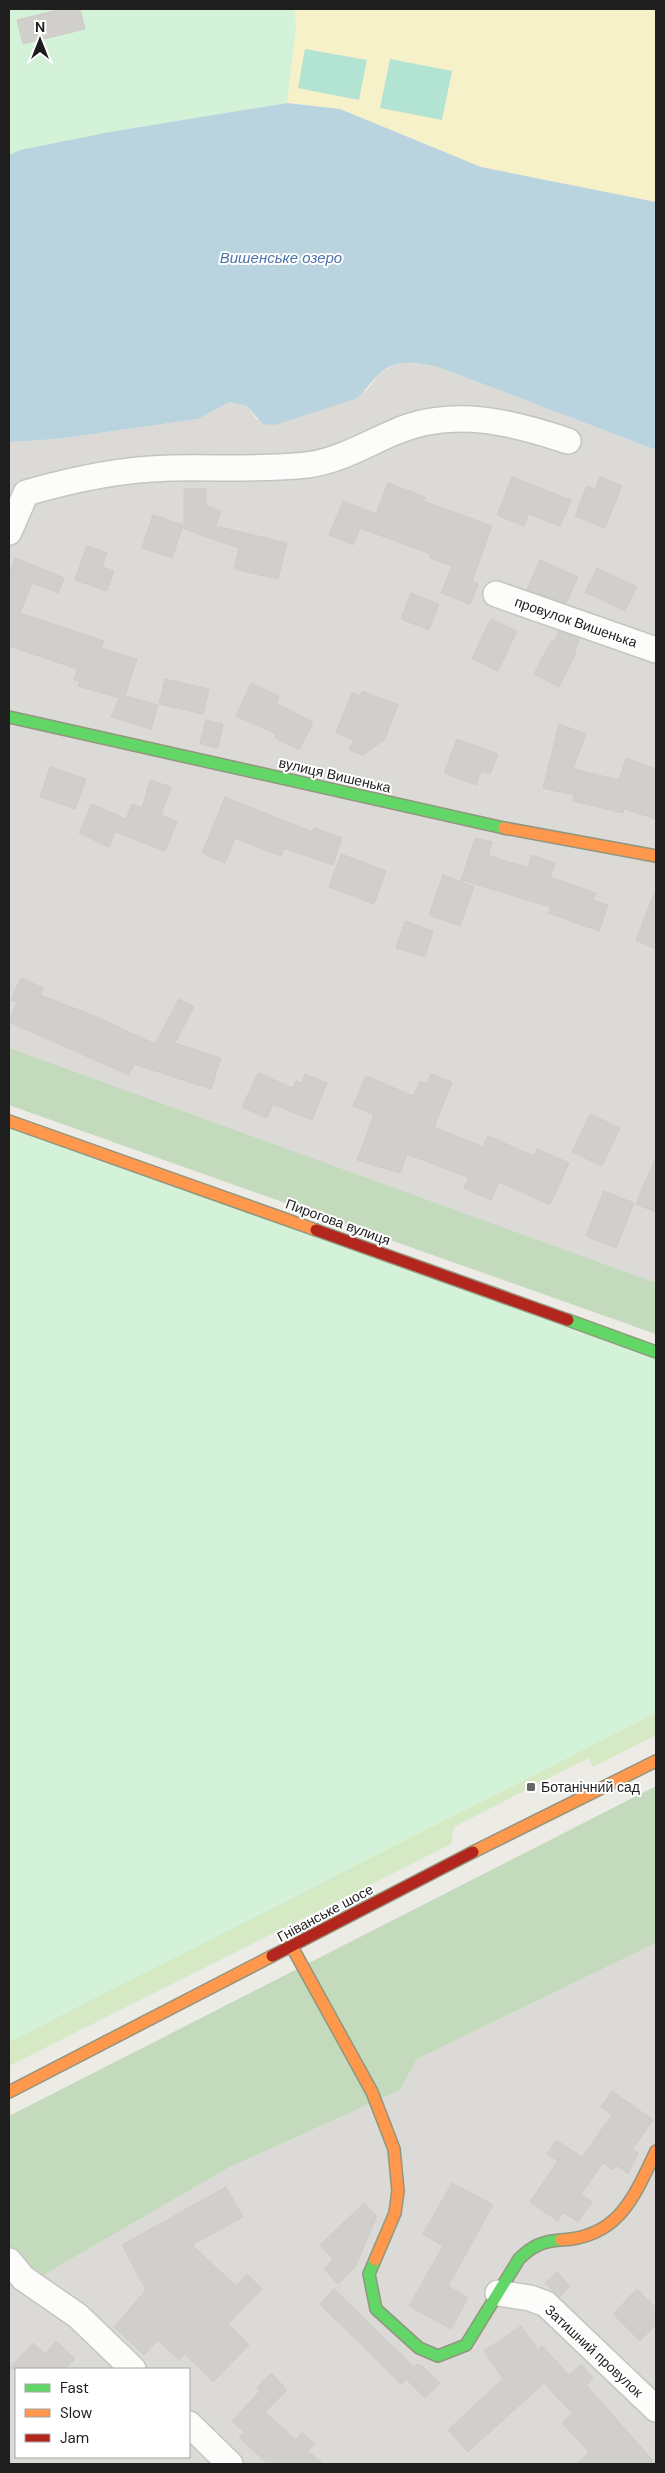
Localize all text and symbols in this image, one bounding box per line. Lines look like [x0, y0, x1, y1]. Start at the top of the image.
north arrow [15, 15, 65, 65]
text: N [35, 18, 45, 36]
water label: Вишенське озеро [220, 248, 342, 268]
street label: провулок Вишенька [512, 593, 640, 651]
street label: вулиця Вишенька [277, 753, 393, 797]
street label: Пирогова вулиця [283, 1195, 393, 1249]
place label: Ботанічний сад [541, 1778, 640, 1796]
marker: Ботанічний сад [525, 1781, 537, 1793]
street label: Гніванське шосе [274, 1880, 376, 1946]
street label: Затишний провулок [541, 2301, 647, 2402]
legend [15, 2368, 190, 2458]
text: Fast [60, 2378, 89, 2398]
text: Slow [60, 2403, 93, 2423]
text: Jam [60, 2428, 89, 2448]

